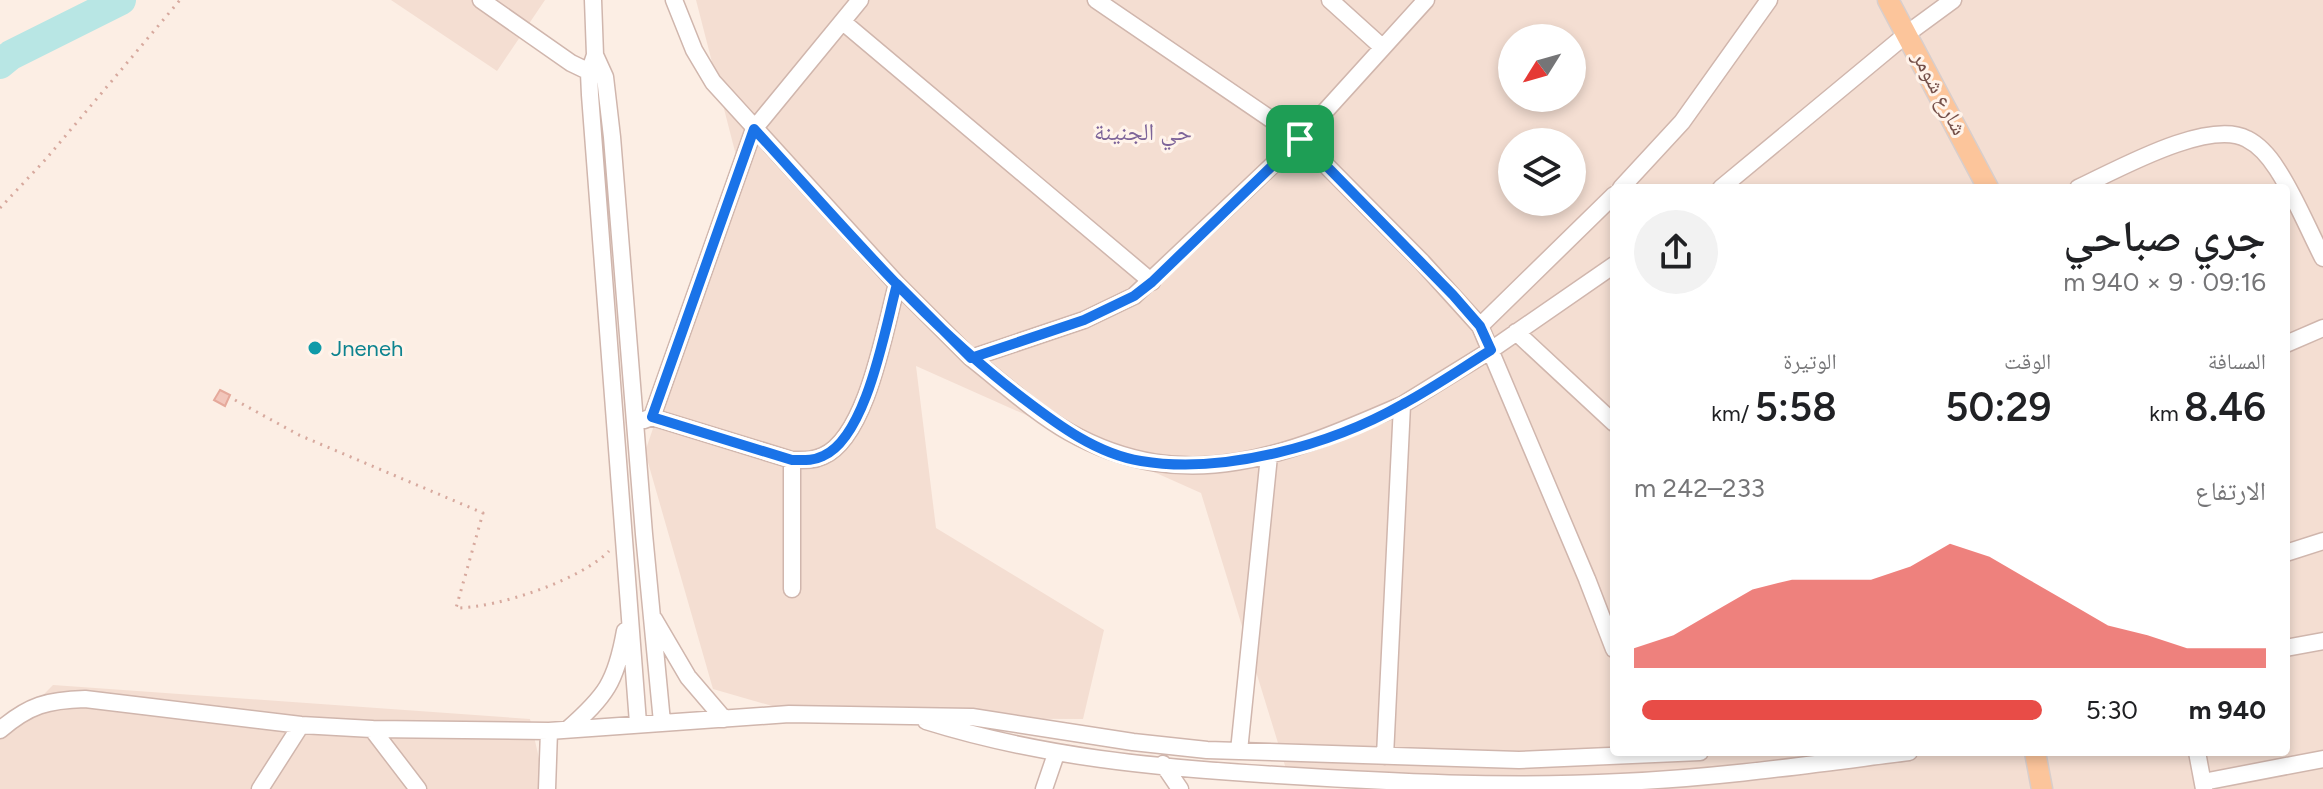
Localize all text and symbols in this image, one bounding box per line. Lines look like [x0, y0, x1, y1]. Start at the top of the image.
north arrow [1498, 24, 1586, 112]
map controls [1498, 24, 1586, 216]
street label: شارع شومر [1906, 46, 1973, 139]
pin [1266, 105, 1334, 173]
district label: حي الجنينة [1094, 117, 1192, 151]
icon: arrive [1278, 117, 1322, 161]
button: layers [1498, 128, 1586, 216]
text: جري صباحي [2063, 209, 2266, 262]
button: share [1634, 210, 1718, 294]
text: 09:16 · 9 × 940 m [2063, 266, 2266, 298]
place label: Jneneh [331, 335, 403, 362]
marker: Jneneh [306, 339, 324, 357]
text: الوتيرة [1783, 348, 1837, 375]
text: الوقت [2004, 348, 2051, 375]
text: المسافة [2208, 348, 2266, 375]
text: 5:58 [1755, 383, 1837, 431]
text: 50:29 [1945, 383, 2051, 431]
text: 8.46 [2184, 383, 2266, 431]
text: /km [1711, 400, 1755, 427]
text: km [2149, 400, 2184, 427]
text: 233–242 m [1634, 472, 1765, 504]
text: الارتفاع [2195, 475, 2266, 507]
text: 5:30 [2086, 694, 2138, 726]
text: 940 m [2189, 694, 2266, 726]

